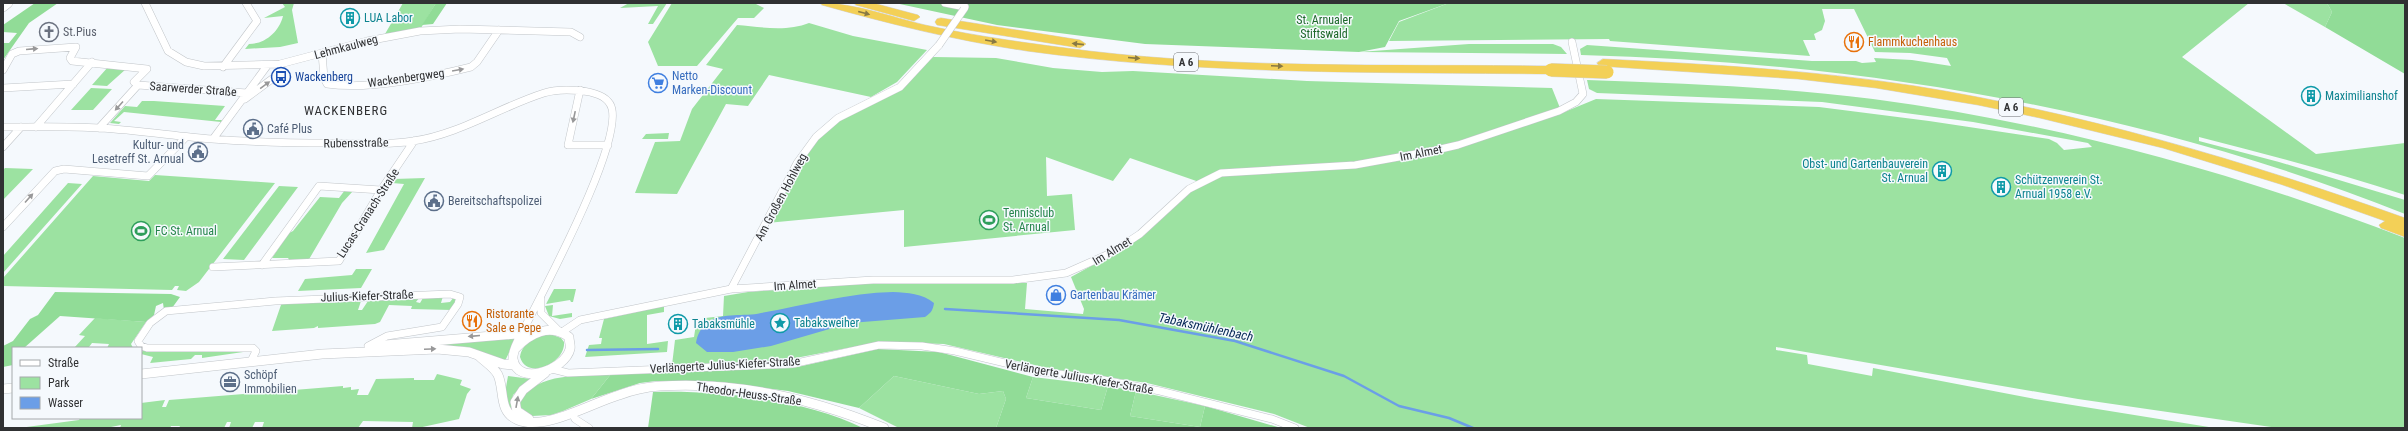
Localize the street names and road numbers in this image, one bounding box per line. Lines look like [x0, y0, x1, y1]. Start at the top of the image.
street label: Lehmkaulweg [313, 32, 379, 62]
road number: A 6 [1174, 53, 1198, 71]
street label: Wackenbergweg [367, 66, 445, 90]
street label: Saarwerder Straße [149, 79, 237, 99]
road number: A 6 [1999, 98, 2023, 116]
street label: Rubensstraße [323, 135, 389, 151]
street label: Im Almet [1399, 142, 1444, 164]
street label: Am Großen Hohlweg [752, 151, 810, 243]
street label: Lucas-Cranach-Straße [334, 165, 402, 260]
street label: Im Almet [1090, 234, 1134, 268]
street label: Im Almet [773, 276, 817, 293]
street label: Julius-Kiefer-Straße [320, 287, 414, 305]
street label: Verlängerte Julius-Kiefer-Straße [649, 354, 801, 376]
street label: Verlängerte Julius-Kiefer-Straße [1004, 357, 1155, 397]
street label: Theodor-Heuss-Straße [696, 380, 803, 408]

